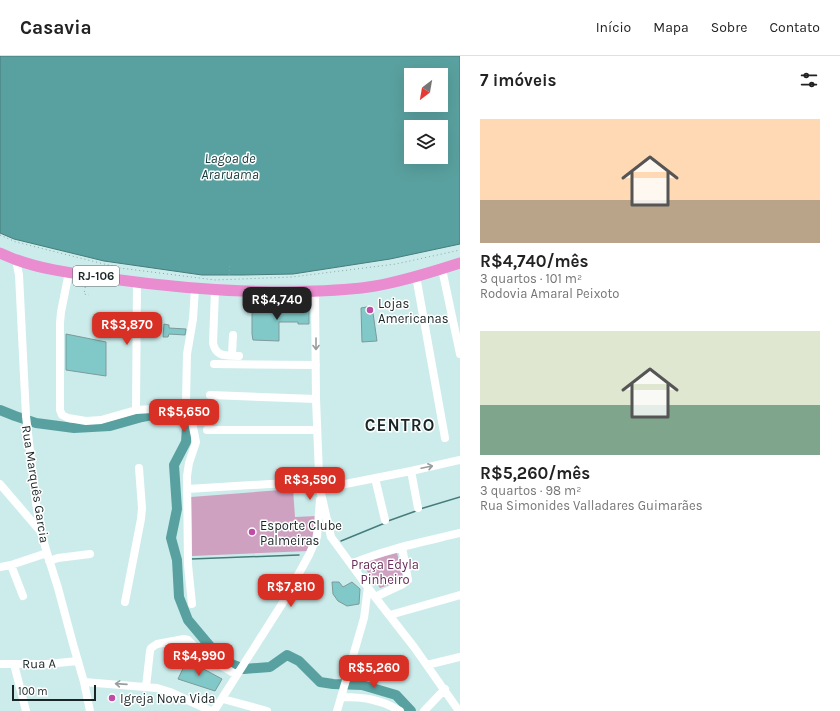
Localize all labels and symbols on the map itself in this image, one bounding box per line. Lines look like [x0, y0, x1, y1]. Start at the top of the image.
north arrow [404, 68, 448, 112]
water label: Lagoa de Araruama [201, 150, 259, 183]
road number: RJ-106 [73, 266, 119, 286]
pin: R$4,740 [240, 287, 314, 321]
place label: Lojas Americanas [378, 296, 449, 326]
marker: Lojas Americanas [365, 305, 375, 315]
pin: R$3,870 [90, 312, 164, 346]
one-way arrow [312, 337, 320, 350]
pin: R$5,650 [147, 399, 221, 433]
district label: CENTRO [365, 415, 435, 435]
street label: Rua Marquês Garcia [18, 424, 52, 544]
one-way arrow [420, 463, 433, 471]
pin: R$3,590 [273, 467, 347, 501]
place label: Esporte Clube Palmeiras [260, 518, 342, 548]
marker: Esporte Clube Palmeiras [247, 527, 257, 537]
park label: Praça Edyla Pinheiro [351, 557, 419, 587]
pin: R$7,810 [254, 574, 328, 608]
pin: R$4,990 [162, 643, 236, 677]
pin: R$5,260 [337, 655, 411, 689]
street label: Rua A [22, 656, 56, 671]
one-way arrow [115, 681, 128, 688]
scale bar [12, 683, 96, 702]
place label: Igreja Nova Vida [120, 691, 216, 706]
marker: Igreja Nova Vida [107, 693, 117, 703]

